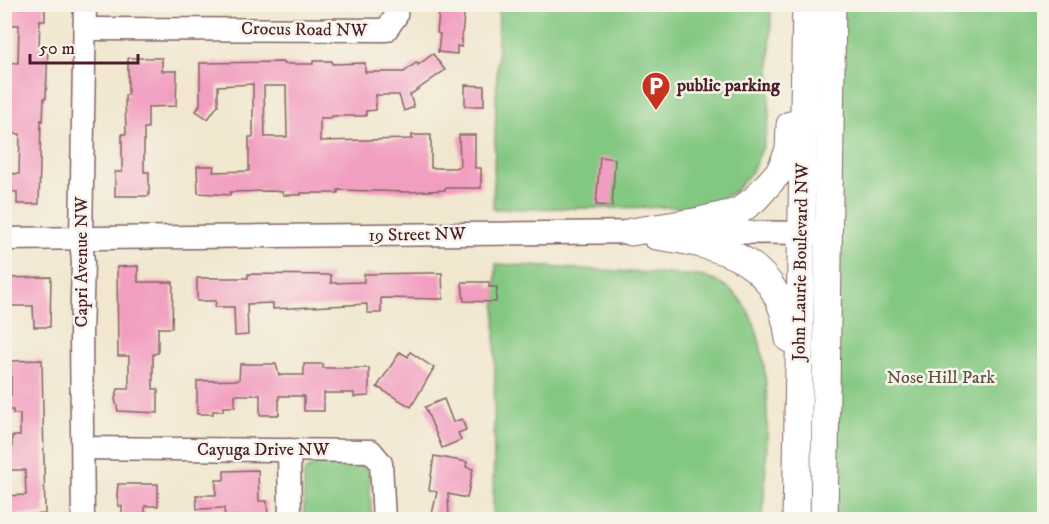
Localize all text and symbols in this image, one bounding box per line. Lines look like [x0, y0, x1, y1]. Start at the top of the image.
street label: Crocus Road NW [241, 18, 368, 42]
scale bar [30, 27, 138, 65]
text: 50 m [39, 38, 75, 60]
parking icon: public parking [640, 70, 672, 112]
place label: public parking [676, 75, 781, 97]
street label: John Laurie Boulevard NW [788, 162, 814, 363]
street label: Capri Avenue NW [71, 196, 93, 327]
street label: 19 Street NW [368, 223, 466, 247]
park label: Nose Hill Park [887, 367, 995, 389]
street label: Cayuga Drive NW [197, 439, 330, 461]

